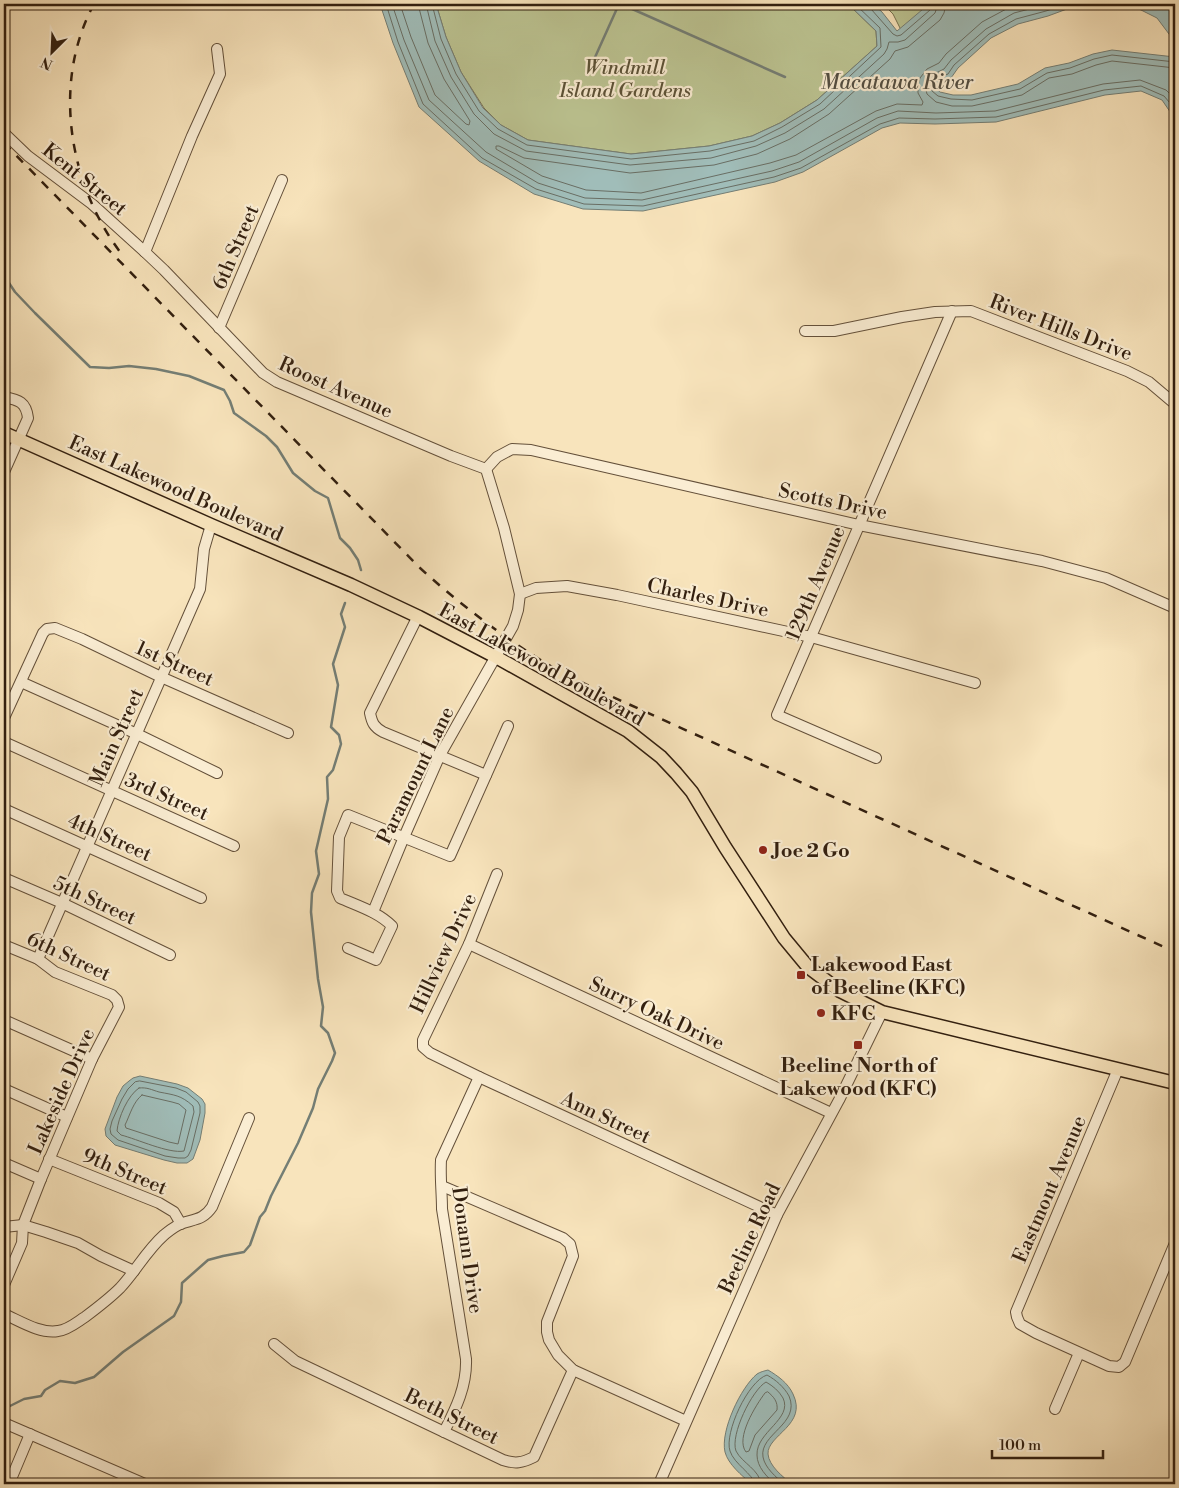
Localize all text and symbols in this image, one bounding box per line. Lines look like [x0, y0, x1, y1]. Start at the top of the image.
north arrow [28, 28, 78, 78]
text: N [38, 52, 56, 73]
park label: Windmill Island Gardens [558, 56, 691, 104]
water label: Macatawa River [821, 70, 974, 96]
street label: Kent Street [37, 138, 132, 222]
street label: 6th Street [207, 201, 265, 294]
street label: River Hills Drive [985, 290, 1136, 367]
street label: Roost Avenue [274, 352, 396, 425]
street label: East Lakewood Boulevard [64, 431, 287, 548]
street label: Scotts Drive [776, 479, 889, 526]
street label: 129th Avenue [781, 523, 852, 645]
street label: Charles Drive [644, 573, 771, 624]
street label: East Lakewood Boulevard [434, 598, 649, 733]
street label: 1st Street [131, 636, 217, 693]
street label: Main Street [85, 685, 150, 791]
street label: Paramount Lane [372, 703, 460, 849]
street label: 3rd Street [121, 768, 212, 827]
street label: 4th Street [63, 809, 155, 868]
place label: Joe 2 Go [770, 839, 850, 864]
marker: Joe 2 Go [757, 844, 769, 856]
street label: 5th Street [49, 871, 140, 931]
street label: Hillview Drive [406, 889, 483, 1018]
street label: 6th Street [22, 927, 114, 988]
place label: Lakewood East of Beeline (KFC) [811, 953, 965, 1001]
marker: Lakewood East of Beeline (KFC) [795, 969, 807, 981]
street label: Surry Oak Drive [585, 972, 728, 1057]
place label: KFC [831, 1002, 875, 1027]
marker: KFC [815, 1007, 827, 1019]
street label: Lakeside Drive [23, 1025, 101, 1159]
marker: Beeline North of Lakewood (KFC) [852, 1039, 864, 1051]
place label: Beeline North of Lakewood (KFC) [780, 1054, 939, 1102]
street label: Ann Street [556, 1086, 654, 1150]
street label: Eastmont Avenue [1008, 1112, 1093, 1267]
street label: 9th Street [78, 1143, 171, 1201]
street label: Beeline Road [713, 1179, 787, 1299]
street label: Donann Drive [445, 1185, 488, 1315]
street label: Beth Street [399, 1383, 503, 1451]
scale bar [992, 1428, 1103, 1460]
text: 100 m [999, 1436, 1041, 1455]

